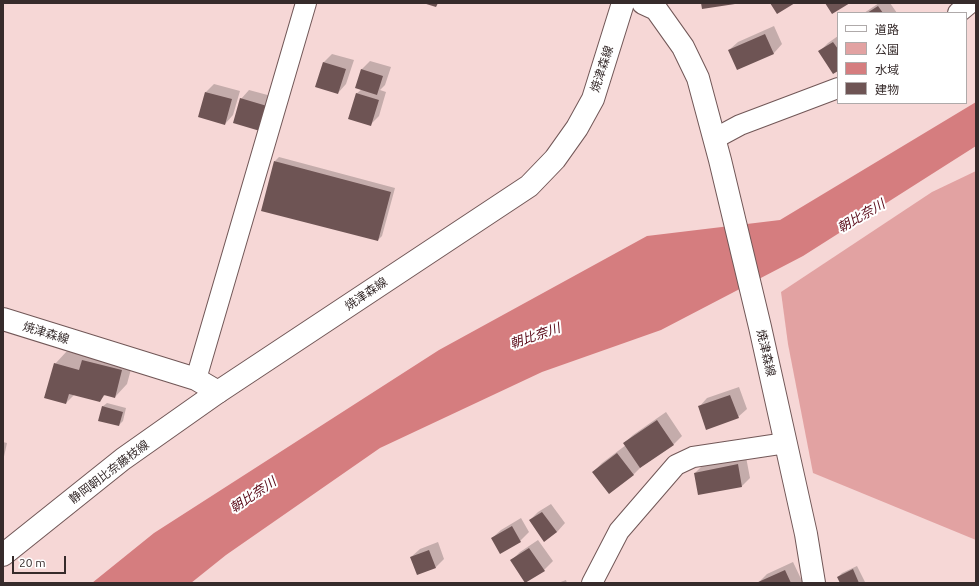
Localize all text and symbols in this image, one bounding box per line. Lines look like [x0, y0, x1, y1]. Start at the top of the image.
legend [837, 12, 967, 104]
text: 道路 [875, 23, 899, 36]
text: 公園 [875, 43, 899, 56]
street label: 焼津森線 [588, 44, 616, 94]
text: 水域 [875, 63, 899, 76]
text: 建物 [875, 83, 899, 96]
water label: 朝比奈川 [835, 196, 887, 236]
street label: 焼津森線 [342, 275, 390, 313]
street label: 焼津森線 [21, 319, 71, 347]
water label: 朝比奈川 [508, 320, 562, 352]
street label: 焼津森線 [754, 328, 778, 378]
street label: 静岡朝比奈藤枝線 [66, 437, 152, 507]
water label: 朝比奈川 [227, 474, 279, 516]
scale bar [14, 548, 68, 574]
text: 20 m [19, 556, 46, 569]

